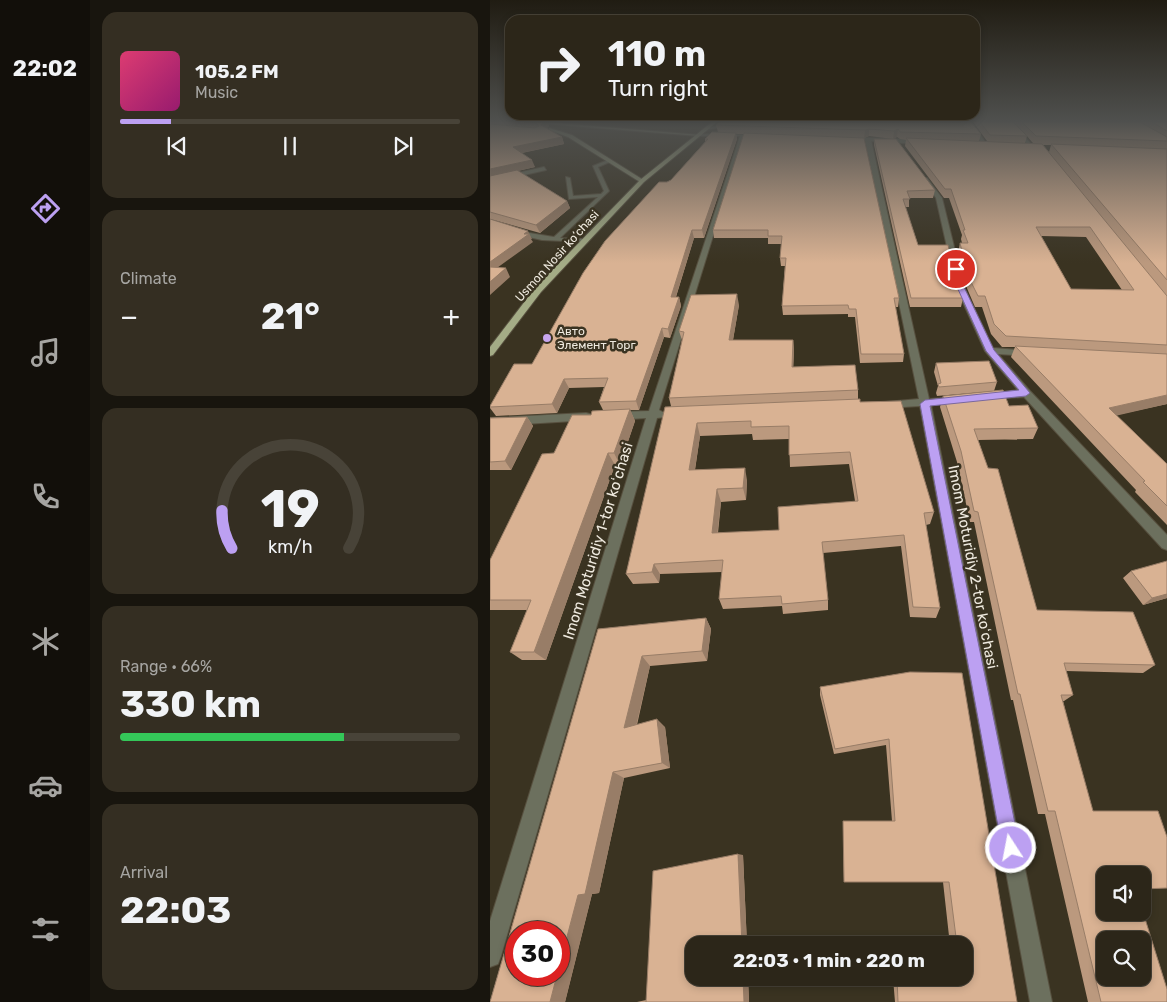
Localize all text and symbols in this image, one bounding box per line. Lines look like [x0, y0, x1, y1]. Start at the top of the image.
text: 110 m [608, 33, 706, 75]
icon: right [525, 35, 590, 100]
text: 22:02 [13, 55, 77, 82]
text: 105.2 FM [195, 60, 279, 83]
text: Turn right [608, 75, 708, 102]
text: Music [195, 83, 238, 102]
icon: previous [163, 132, 191, 160]
icon: pause [276, 132, 304, 160]
icon: next [389, 132, 417, 160]
icon: directions [28, 191, 63, 226]
street label: Usmon Nosir ko‘chasi [512, 207, 602, 305]
pin [935, 248, 977, 290]
icon: arrive [942, 255, 970, 283]
text: Climate [120, 269, 177, 288]
text: 21° [261, 293, 320, 339]
text: − [120, 300, 138, 333]
text: + [443, 300, 460, 333]
place label: Авто Элемент Торг [557, 324, 636, 352]
marker: Авто Элемент Торг [541, 332, 553, 344]
icon: music [28, 335, 63, 370]
street label: Imom Moturidiy 1-tor koʻchasi [559, 440, 637, 642]
street label: Imom Moturidiy 2-tor koʻchasi [944, 464, 1002, 670]
text: 19 [260, 478, 320, 540]
icon: phone [28, 479, 63, 514]
text: km/h [268, 536, 312, 557]
icon: climate [28, 624, 63, 659]
text: Range · 66% [120, 657, 212, 676]
text: 330 km [120, 681, 261, 727]
icon: car [28, 768, 63, 803]
position arrow [984, 821, 1036, 873]
text: Arrival [120, 863, 168, 882]
map controls [1096, 866, 1151, 986]
button: sound [1096, 866, 1151, 921]
text: 22:03 [120, 887, 231, 933]
icon: filters [28, 912, 63, 947]
speed limit sign: 30 [505, 921, 570, 986]
button: search [1096, 931, 1151, 986]
text: 22:03 · 1 min · 220 m [733, 949, 925, 972]

